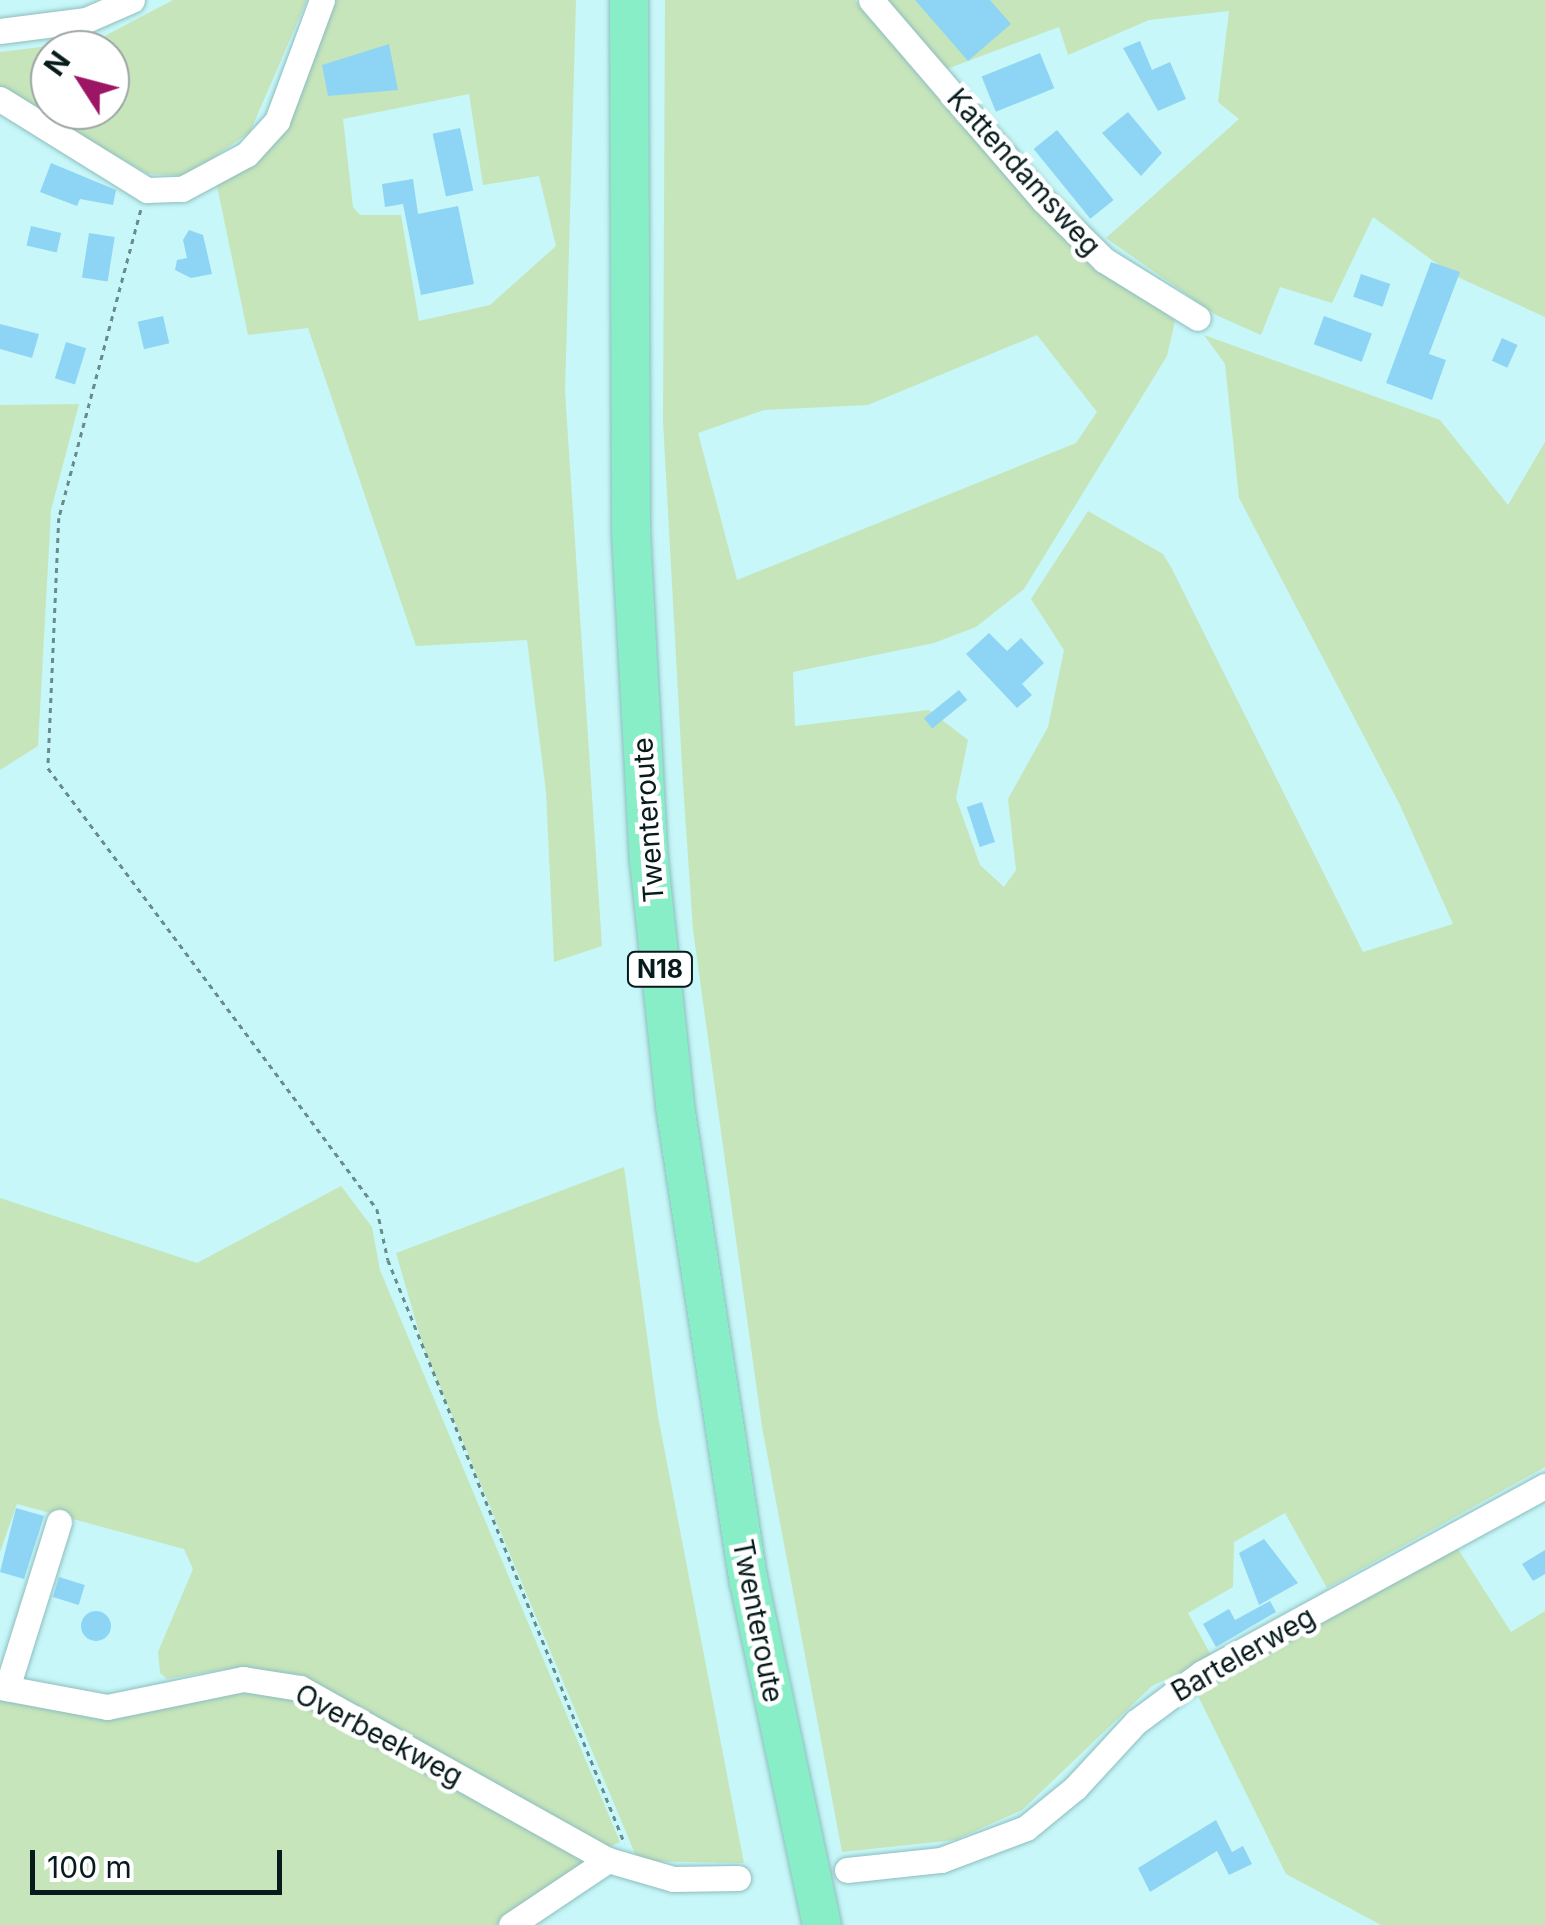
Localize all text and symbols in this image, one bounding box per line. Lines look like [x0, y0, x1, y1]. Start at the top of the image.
north arrow [30, 30, 130, 130]
text: N [37, 45, 77, 82]
street label: Kattendamsweg [940, 82, 1108, 262]
street label: Twenteroute [625, 736, 671, 904]
road number: N18 [625, 949, 695, 989]
street label: Twenteroute [726, 1537, 790, 1705]
street label: Bartelerweg [1165, 1599, 1321, 1709]
street label: Overbeekweg [289, 1677, 469, 1793]
scale bar [35, 1830, 288, 1892]
text: 100 m [47, 1849, 132, 1885]

